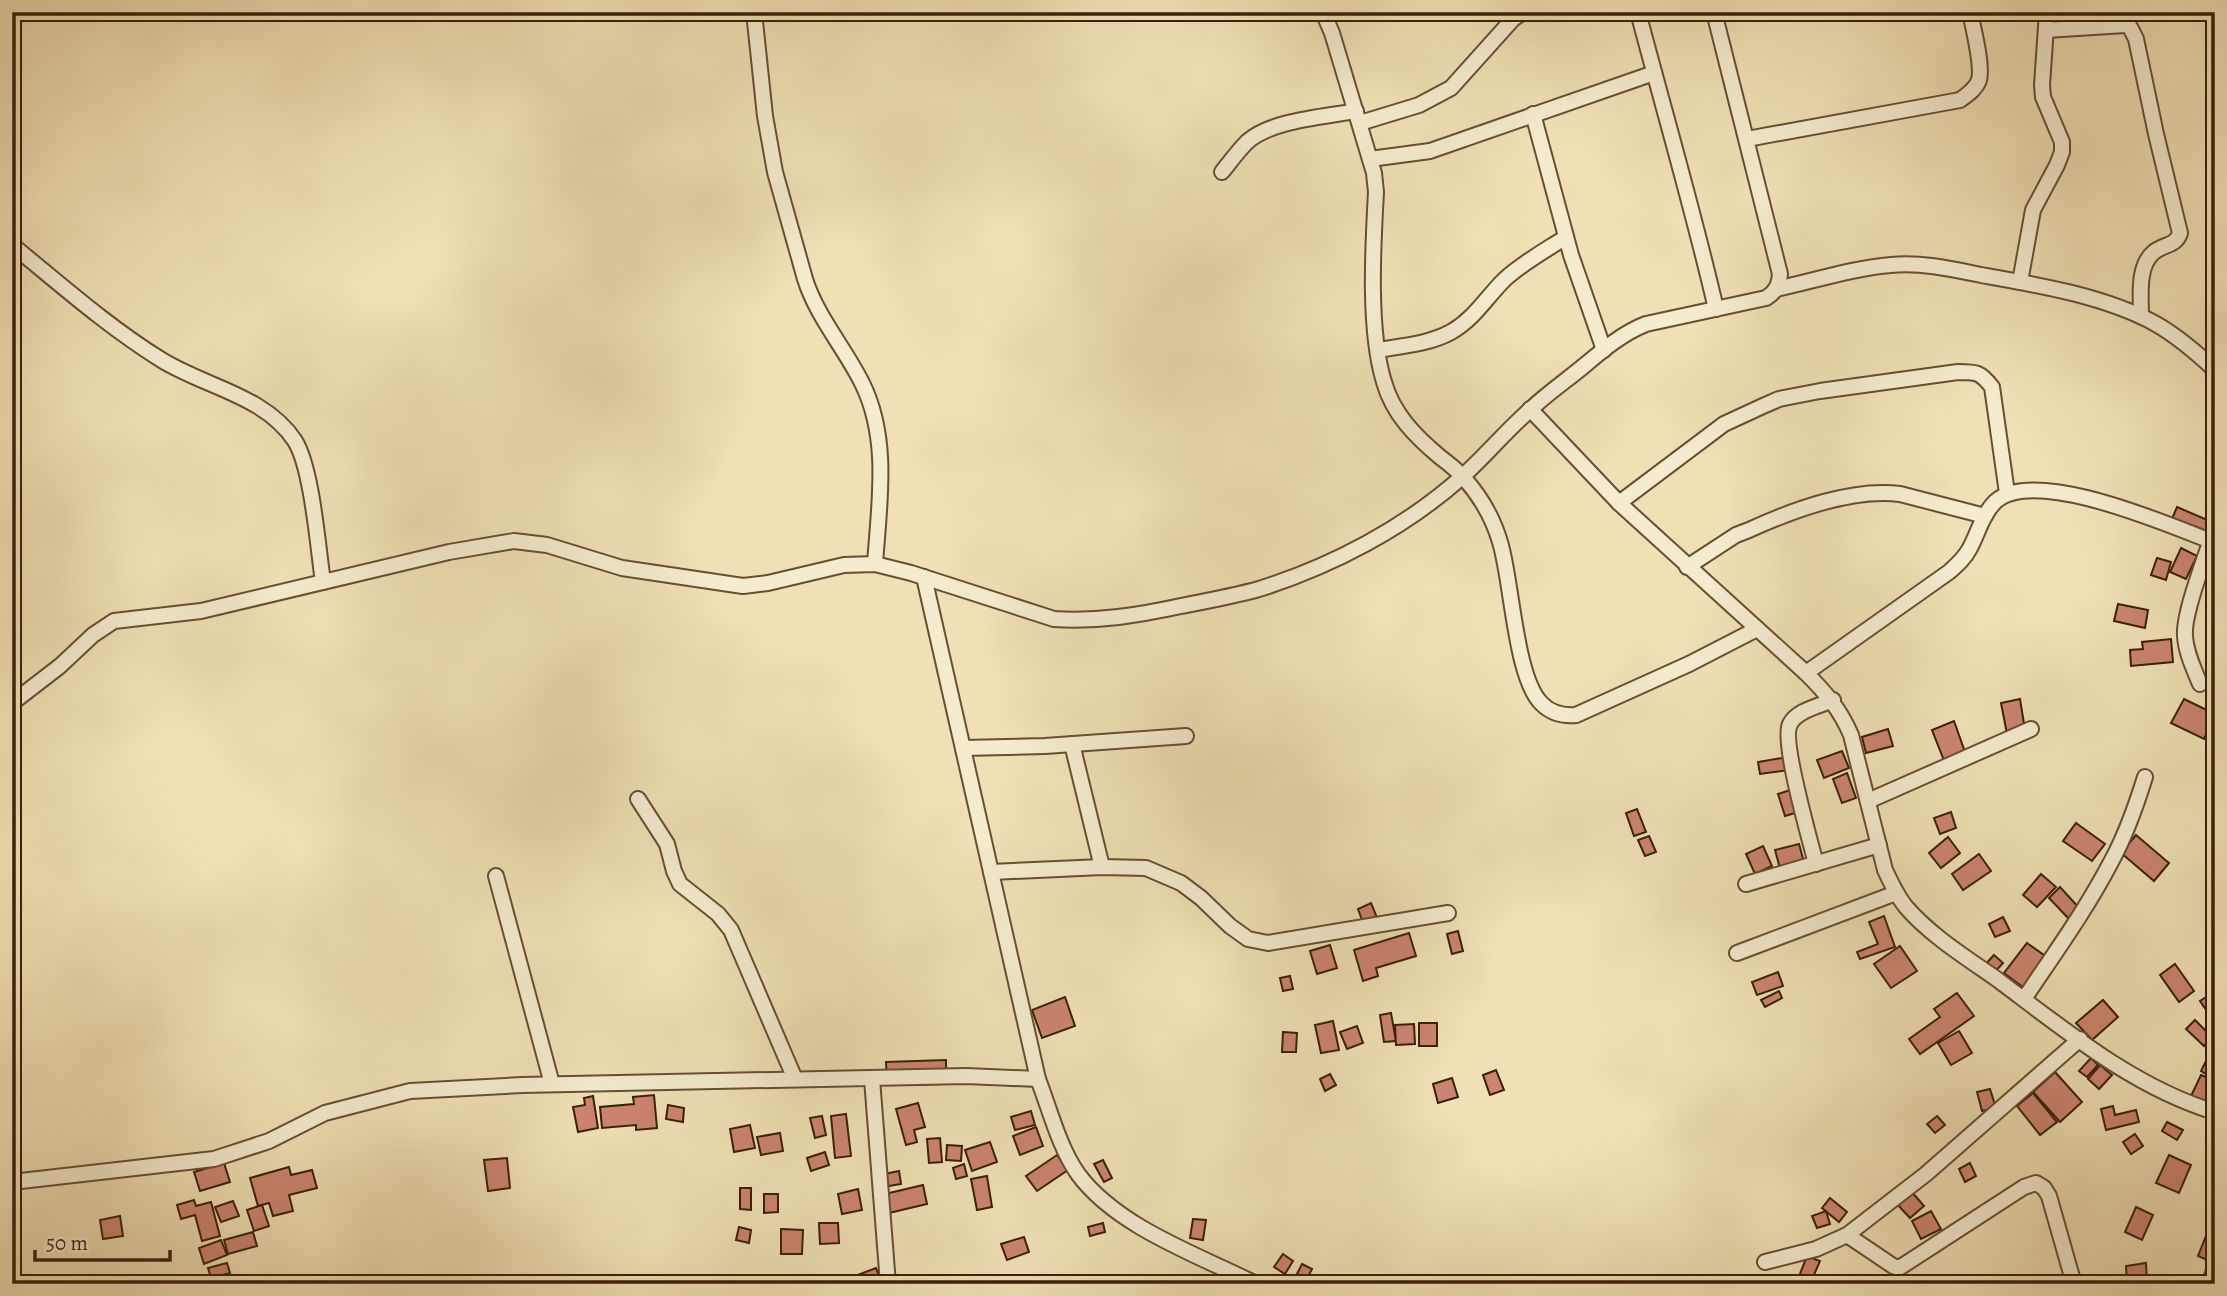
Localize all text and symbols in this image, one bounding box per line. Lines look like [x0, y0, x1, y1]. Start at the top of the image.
scale bar [35, 1219, 170, 1263]
text: 50 m [46, 1229, 88, 1257]

